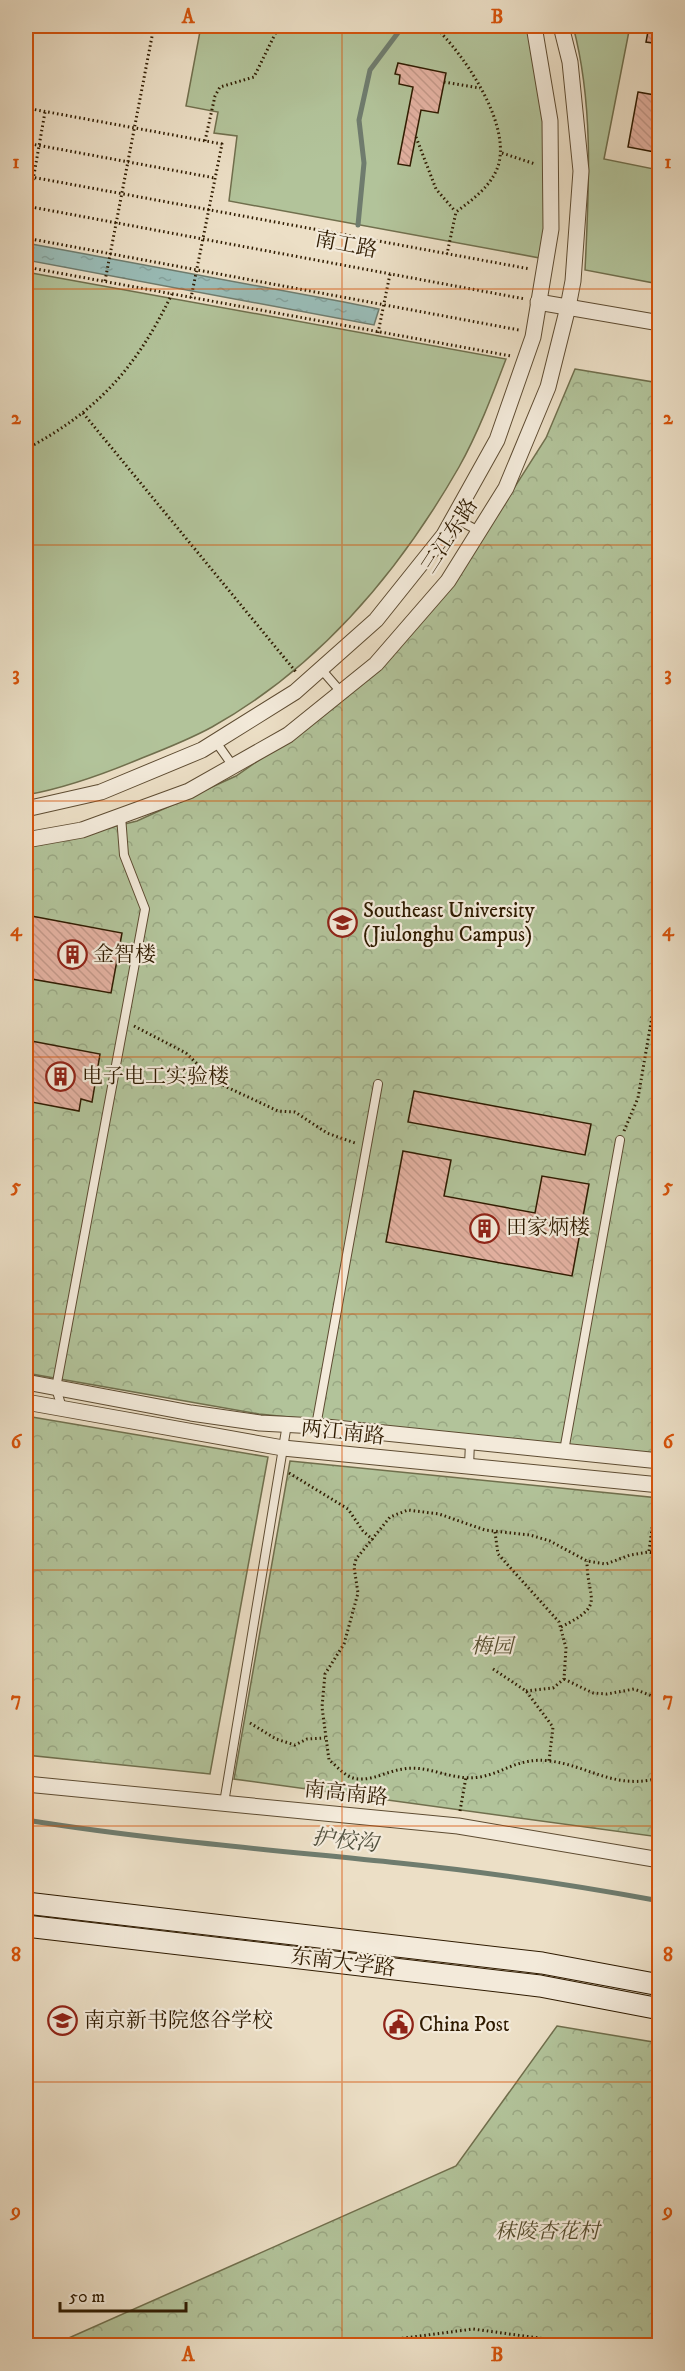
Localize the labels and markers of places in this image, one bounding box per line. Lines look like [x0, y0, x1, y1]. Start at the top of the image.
place label: Southeast University (Jiulonghu Campus) [363, 898, 536, 948]
school or university icon: Southeast University (Jiulonghu Campus) [326, 907, 358, 939]
building icon: 金智楼 [56, 939, 88, 971]
place label: 金智楼 [93, 942, 156, 968]
building icon: 电子电工实验楼 [45, 1061, 77, 1093]
place label: 电子电工实验楼 [82, 1064, 229, 1090]
building icon: 田家炳楼 [469, 1212, 501, 1244]
place label: 田家炳楼 [506, 1215, 590, 1241]
school or university icon: 南京新书院悠谷学校 [47, 2005, 79, 2037]
place label: 南京新书院悠谷学校 [84, 2008, 273, 2034]
public building icon: China Post [382, 2009, 414, 2041]
place label: China Post [419, 2012, 510, 2038]

